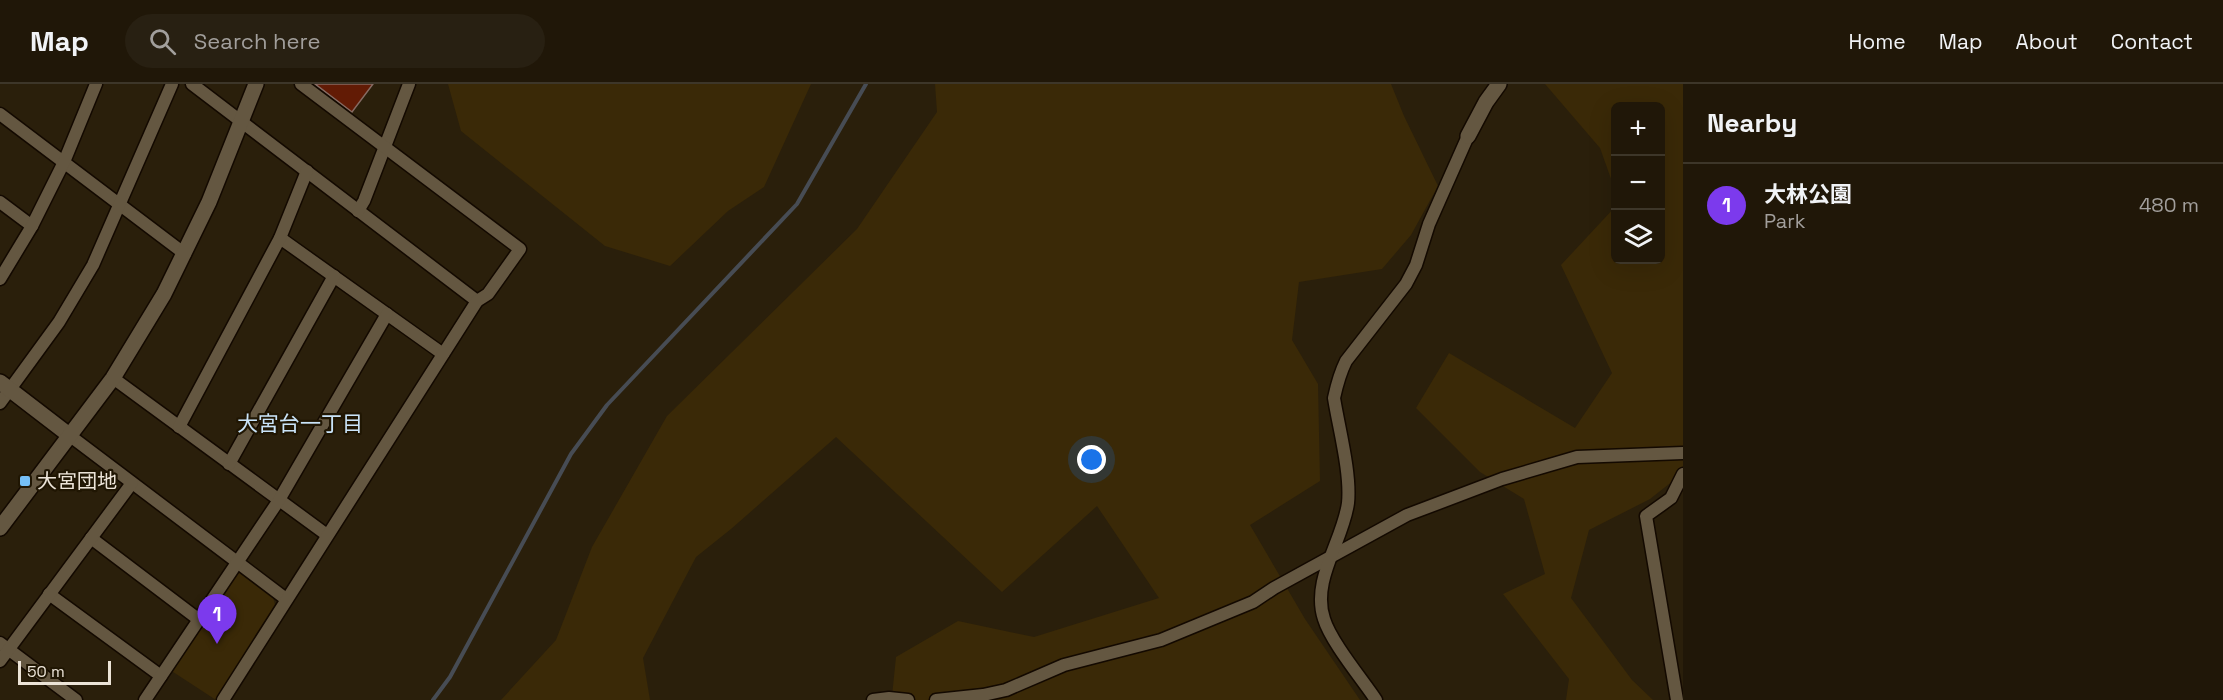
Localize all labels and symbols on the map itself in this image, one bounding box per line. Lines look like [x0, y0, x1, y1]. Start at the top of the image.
district label: 大宮台一丁目 [237, 410, 363, 437]
your location [1077, 445, 1106, 474]
place label: 大宮団地 [37, 468, 117, 494]
marker: 大宮団地 [18, 474, 32, 488]
pin: 1 [198, 594, 236, 644]
scale bar [18, 658, 111, 686]

